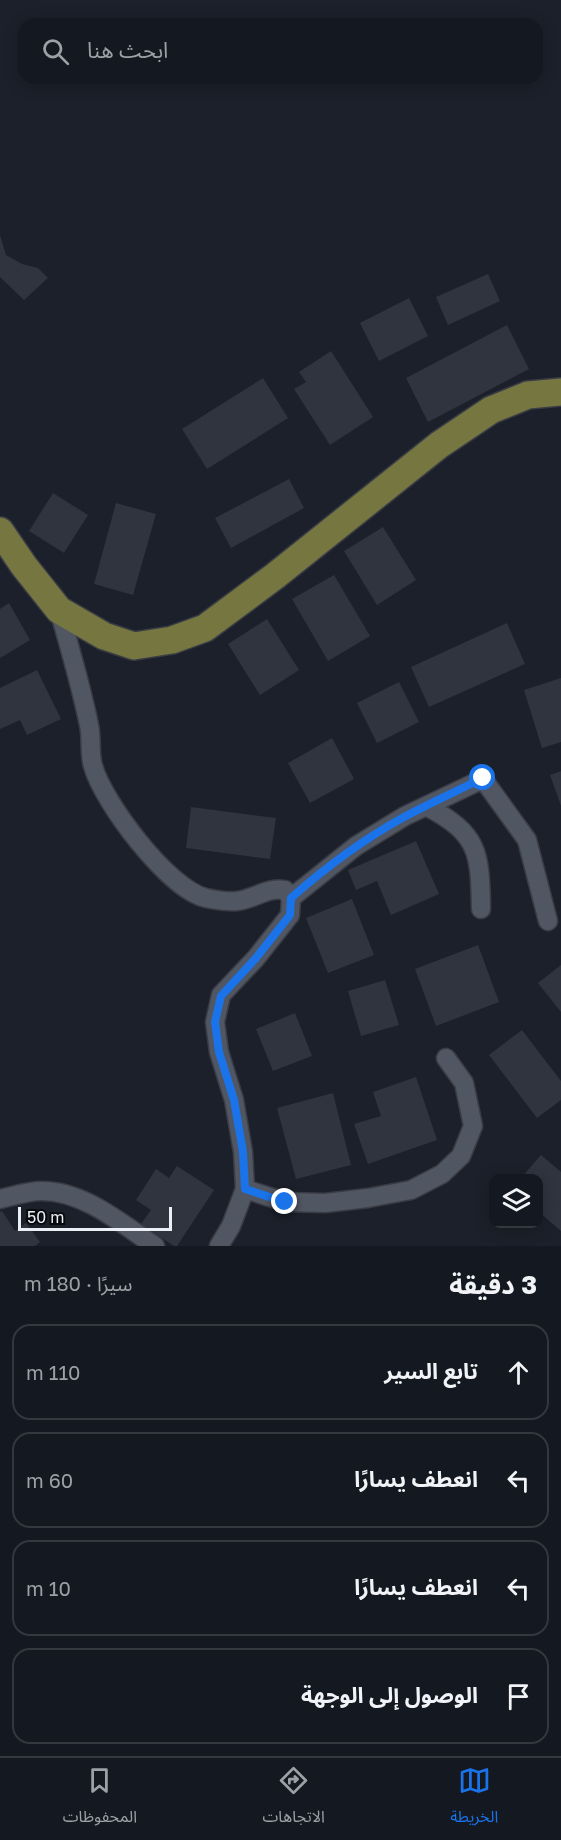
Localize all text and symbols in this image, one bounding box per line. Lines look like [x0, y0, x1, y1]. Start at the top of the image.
search box [18, 18, 543, 84]
icon: search [39, 35, 72, 68]
text: ابحث هنا [87, 36, 168, 63]
route start [469, 764, 495, 790]
map controls [489, 1174, 543, 1228]
button: layers [489, 1174, 543, 1228]
route end [271, 1188, 297, 1214]
scale bar [18, 1204, 172, 1232]
text: 50 m [27, 1207, 64, 1227]
text: 3 دقيقة [449, 1269, 537, 1300]
text: سيرًا · 180 m [24, 1271, 132, 1295]
icon: ahead [502, 1356, 535, 1389]
text: تابع السير [384, 1357, 478, 1384]
text: 110 m [26, 1360, 81, 1384]
icon: left [502, 1464, 535, 1497]
text: انعطف يسارًا [354, 1465, 478, 1492]
text: 60 m [26, 1468, 73, 1492]
icon: left [502, 1572, 535, 1605]
text: انعطف يسارًا [354, 1573, 478, 1600]
text: 10 m [26, 1576, 71, 1600]
icon: arrive [502, 1680, 535, 1713]
text: الوصول إلى الوجهة [301, 1681, 478, 1708]
tab: المحفوظات [63, 1764, 137, 1834]
tab: الاتجاهات [262, 1764, 325, 1834]
tab: الخريطة [450, 1764, 498, 1834]

